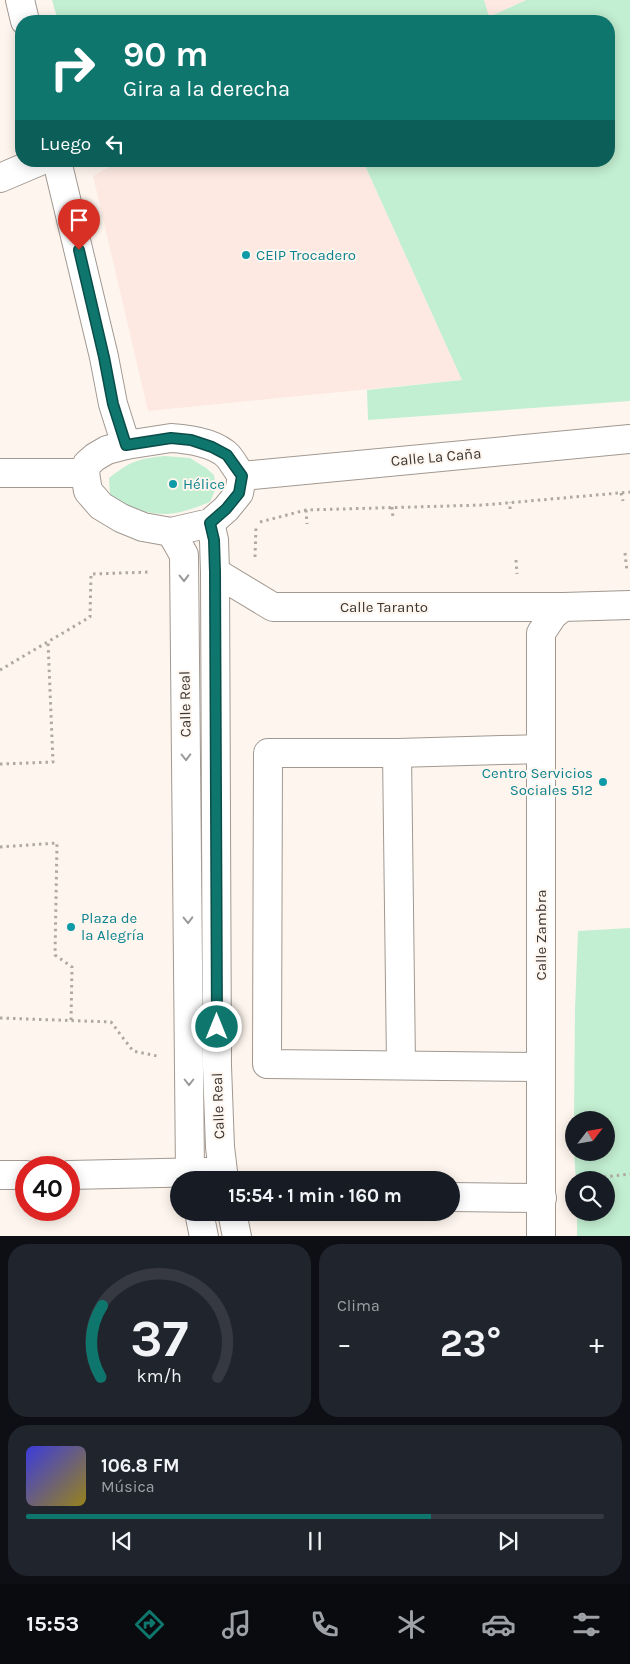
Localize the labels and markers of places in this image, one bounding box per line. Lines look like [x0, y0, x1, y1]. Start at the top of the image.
pin [58, 199, 100, 250]
place label: CEIP Trocadero [256, 246, 356, 264]
marker: CEIP Trocadero [240, 249, 252, 261]
place label: Hélice [183, 475, 225, 493]
marker: Hélice [167, 478, 179, 490]
place label: Centro Servicios Sociales 512 [482, 764, 593, 799]
marker: Centro Servicios Sociales 512 [597, 776, 609, 788]
place label: Plaza de la Alegría [81, 909, 144, 944]
marker: Plaza de la Alegría [65, 921, 77, 933]

